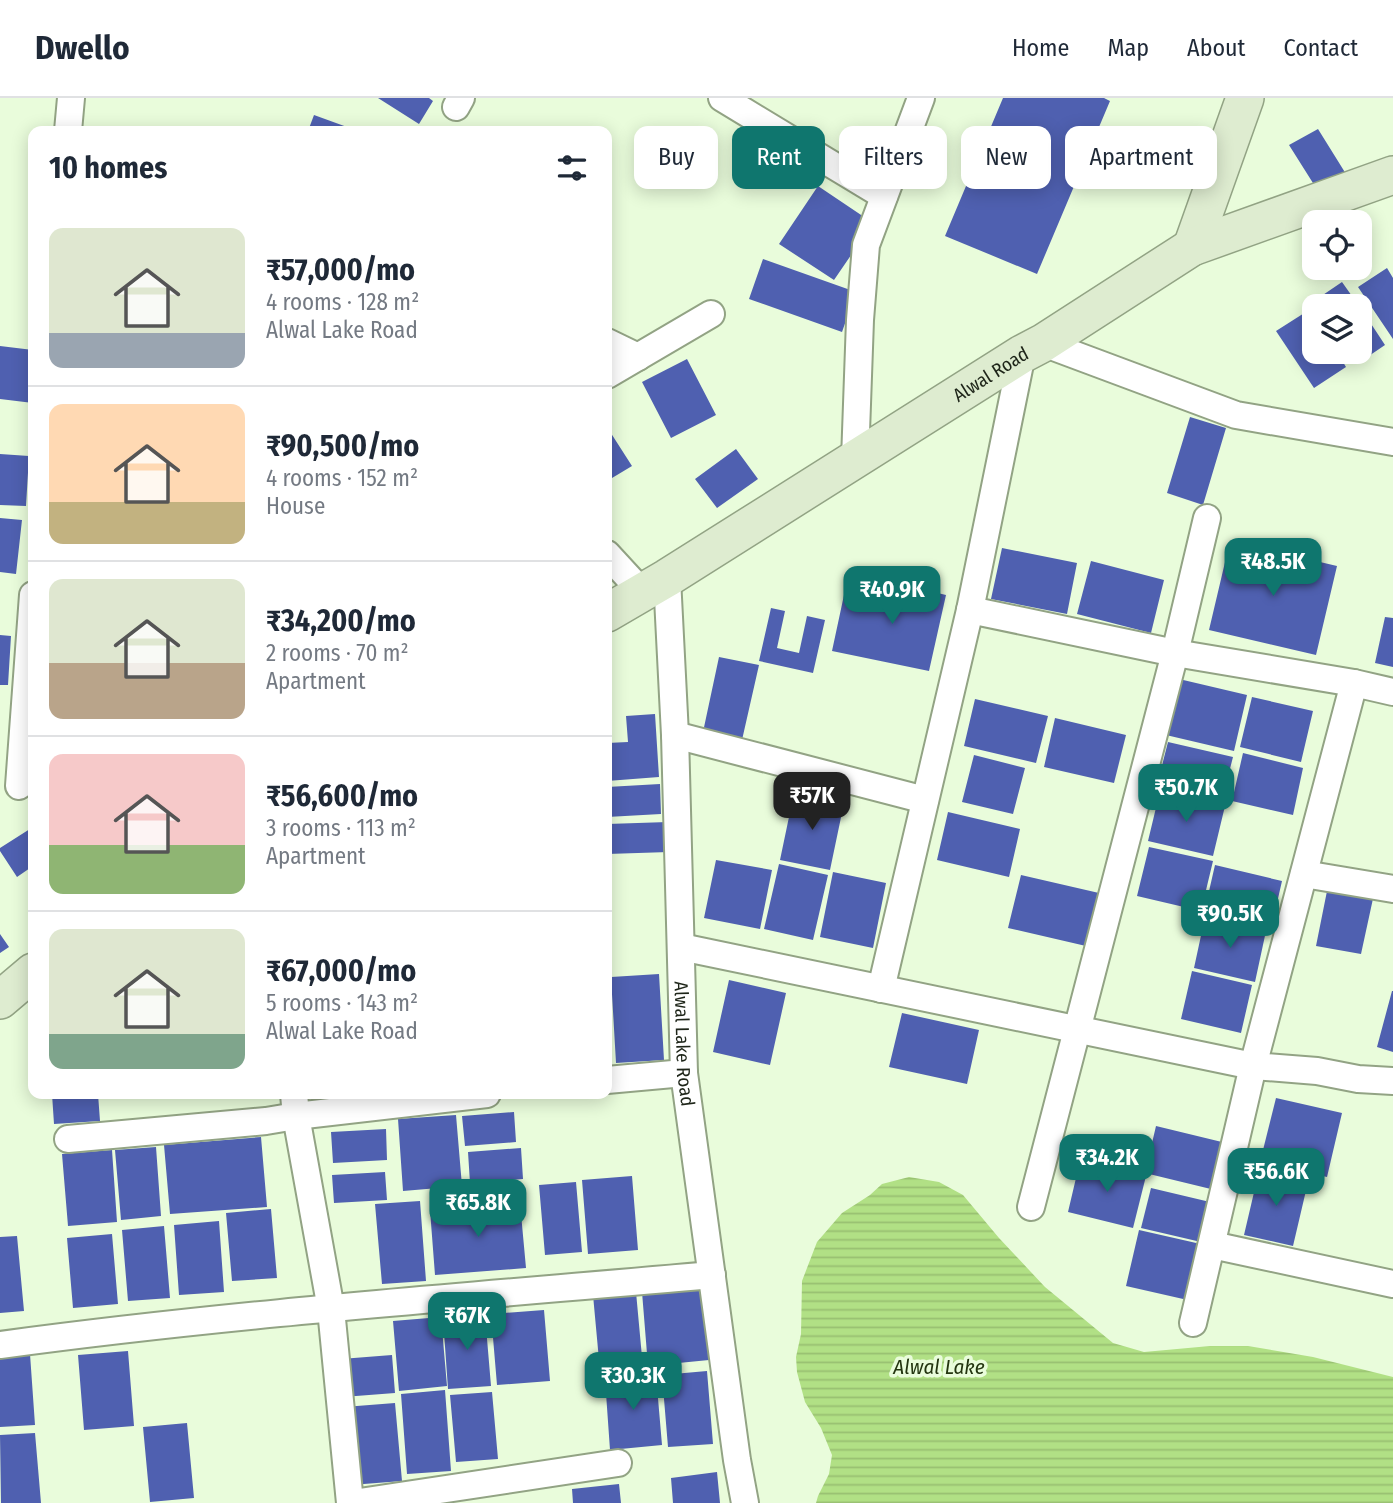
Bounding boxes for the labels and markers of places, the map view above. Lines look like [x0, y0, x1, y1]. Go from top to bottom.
pin: ₹48.5K [1216, 538, 1330, 598]
pin: ₹40.9K [835, 566, 949, 626]
pin: ₹50.7K [1129, 764, 1243, 824]
pin: ₹57K [771, 772, 853, 832]
pin: ₹90.5K [1173, 890, 1287, 950]
pin: ₹34.2K [1050, 1134, 1164, 1194]
pin: ₹56.6K [1219, 1148, 1333, 1208]
pin: ₹65.8K [421, 1180, 535, 1239]
pin: ₹67K [426, 1292, 508, 1352]
pin: ₹30.3K [576, 1352, 690, 1412]

